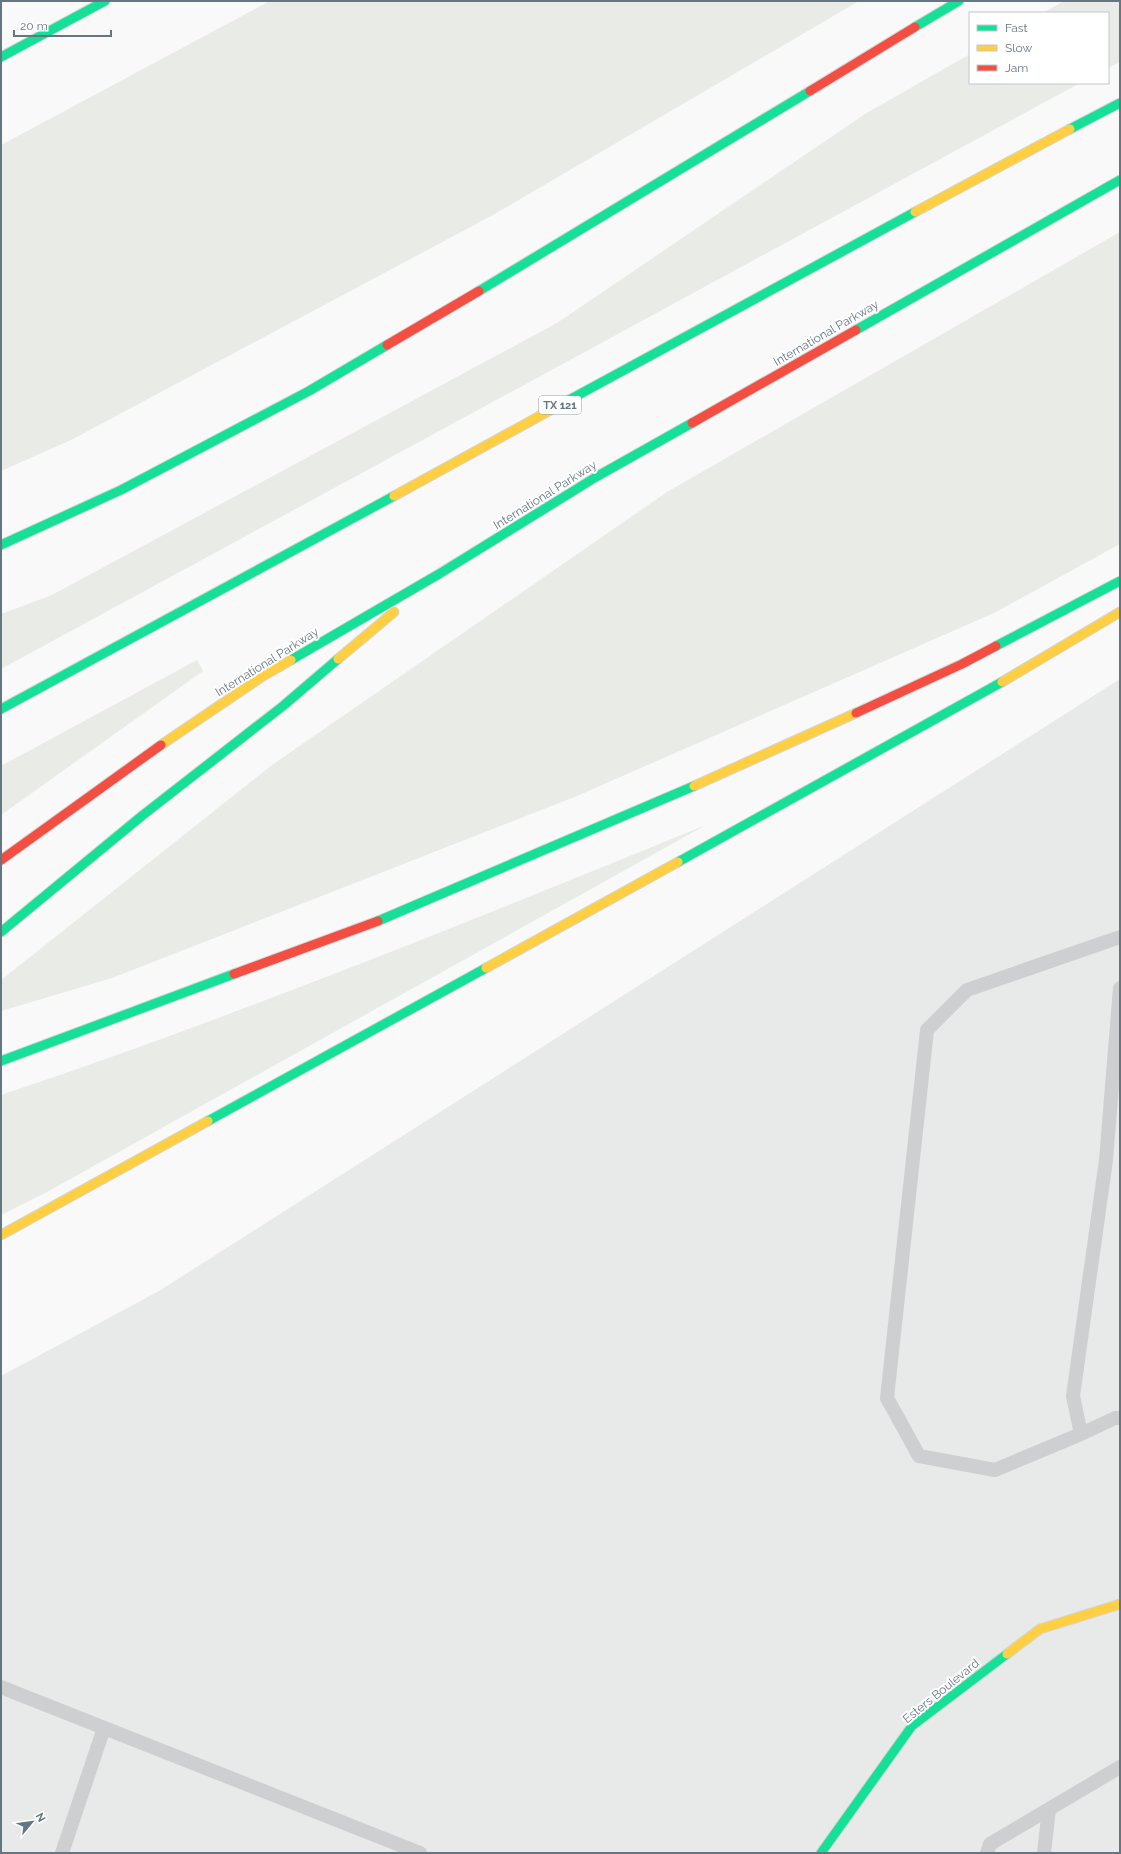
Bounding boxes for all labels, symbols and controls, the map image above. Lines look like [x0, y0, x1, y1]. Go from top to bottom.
scale bar [14, 12, 111, 38]
legend [969, 12, 1109, 84]
text: 20 m [20, 19, 48, 33]
text: Fast [1005, 21, 1028, 35]
text: Slow [1005, 41, 1032, 55]
text: Jam [1005, 61, 1028, 75]
street label: International Parkway [771, 297, 881, 369]
road number: TX 121 [539, 396, 581, 414]
street label: International Parkway [491, 457, 600, 532]
street label: International Parkway [213, 624, 322, 699]
street label: Esters Boulevard [900, 1656, 982, 1726]
north arrow [12, 1802, 52, 1842]
text: N [33, 1811, 48, 1824]

